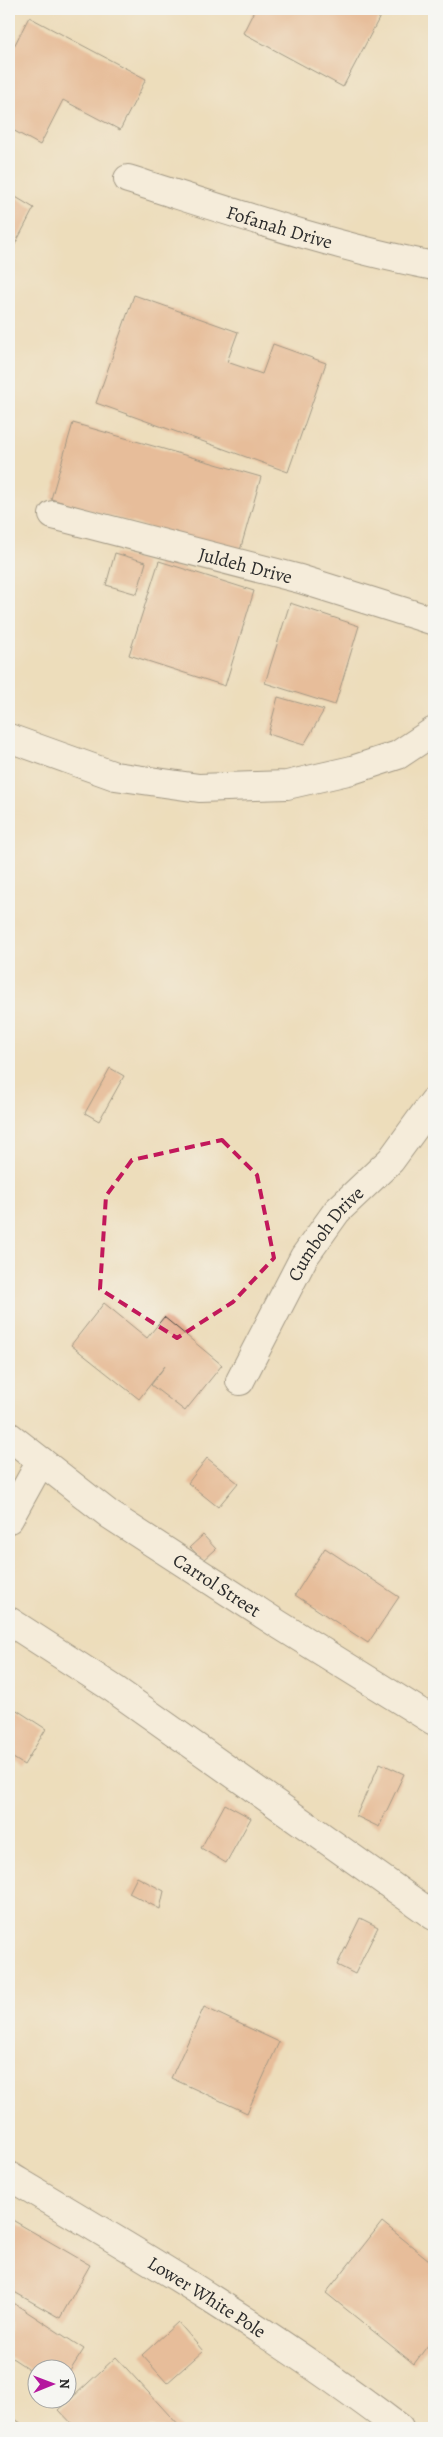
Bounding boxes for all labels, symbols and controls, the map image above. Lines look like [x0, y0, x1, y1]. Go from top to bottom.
street label: Fofanah Drive [223, 199, 335, 255]
street label: Juldeh Drive [196, 541, 295, 590]
street label: Cumboh Drive [282, 1181, 370, 1286]
street label: Carrol Street [168, 1547, 266, 1623]
street label: Lower White Pole [143, 2250, 271, 2345]
north arrow [28, 2360, 78, 2410]
text: N [55, 2379, 74, 2389]

